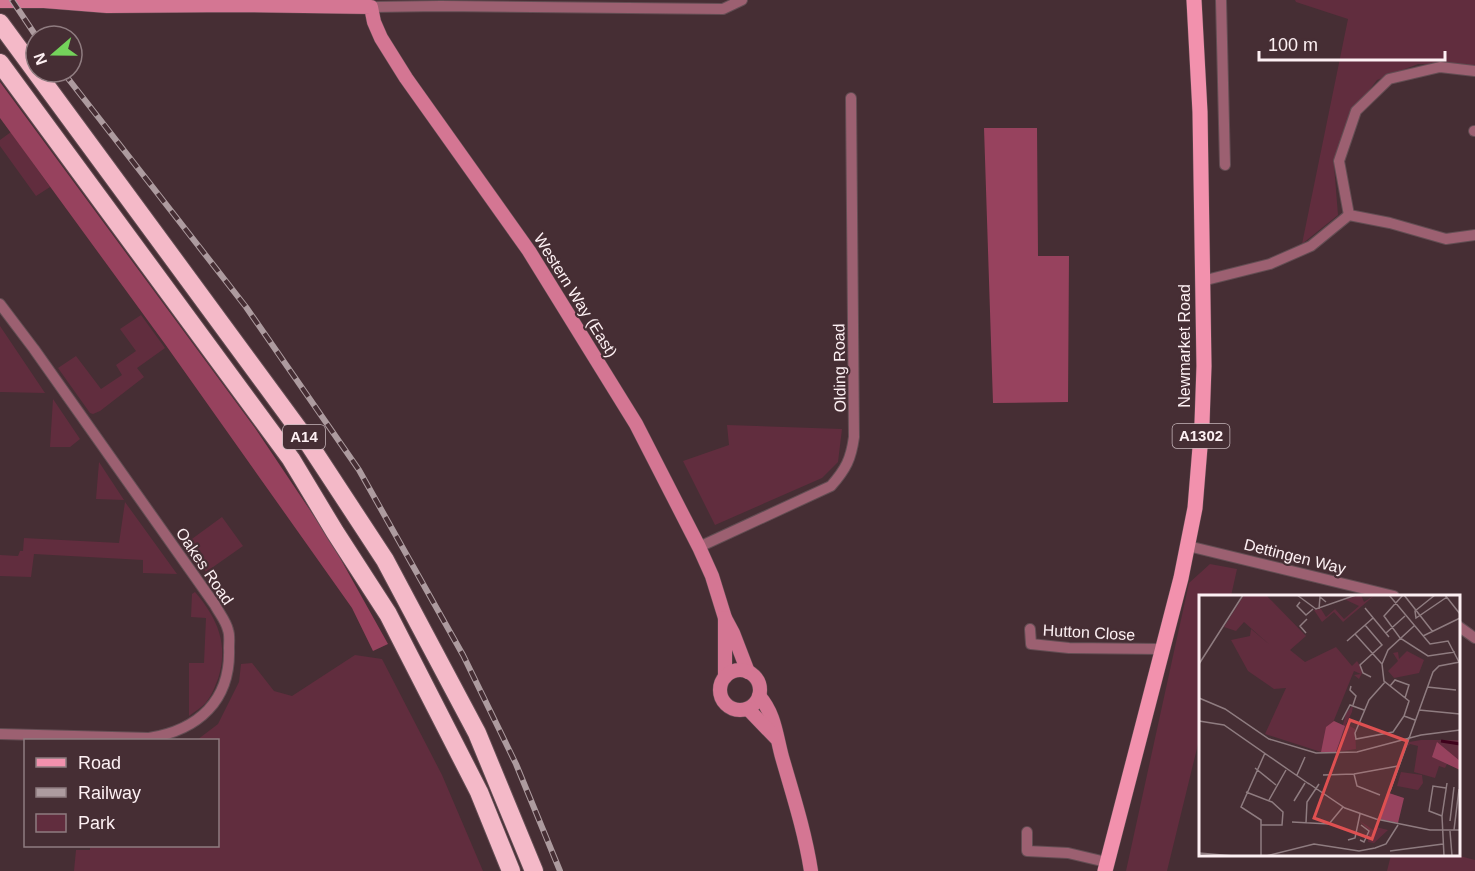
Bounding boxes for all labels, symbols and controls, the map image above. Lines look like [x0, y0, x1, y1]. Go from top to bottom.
north arrow [24, 24, 84, 84]
scale bar [1259, 24, 1445, 62]
text: 100 m [1268, 35, 1318, 55]
text: N [30, 51, 50, 67]
street label: Western Way (East) [531, 230, 620, 360]
street label: Newmarket Road [1176, 284, 1193, 408]
street label: Olding Road [830, 323, 849, 413]
road number: A1302 [1172, 424, 1230, 448]
road number: A14 [283, 425, 325, 449]
street label: Oakes Road [173, 525, 236, 608]
street label: Dettingen Way [1242, 536, 1348, 577]
inset map [1199, 595, 1460, 856]
street label: Hutton Close [1042, 622, 1136, 643]
legend [24, 739, 219, 847]
text: Road [78, 753, 121, 773]
text: Railway [78, 783, 141, 803]
text: Park [78, 813, 116, 833]

